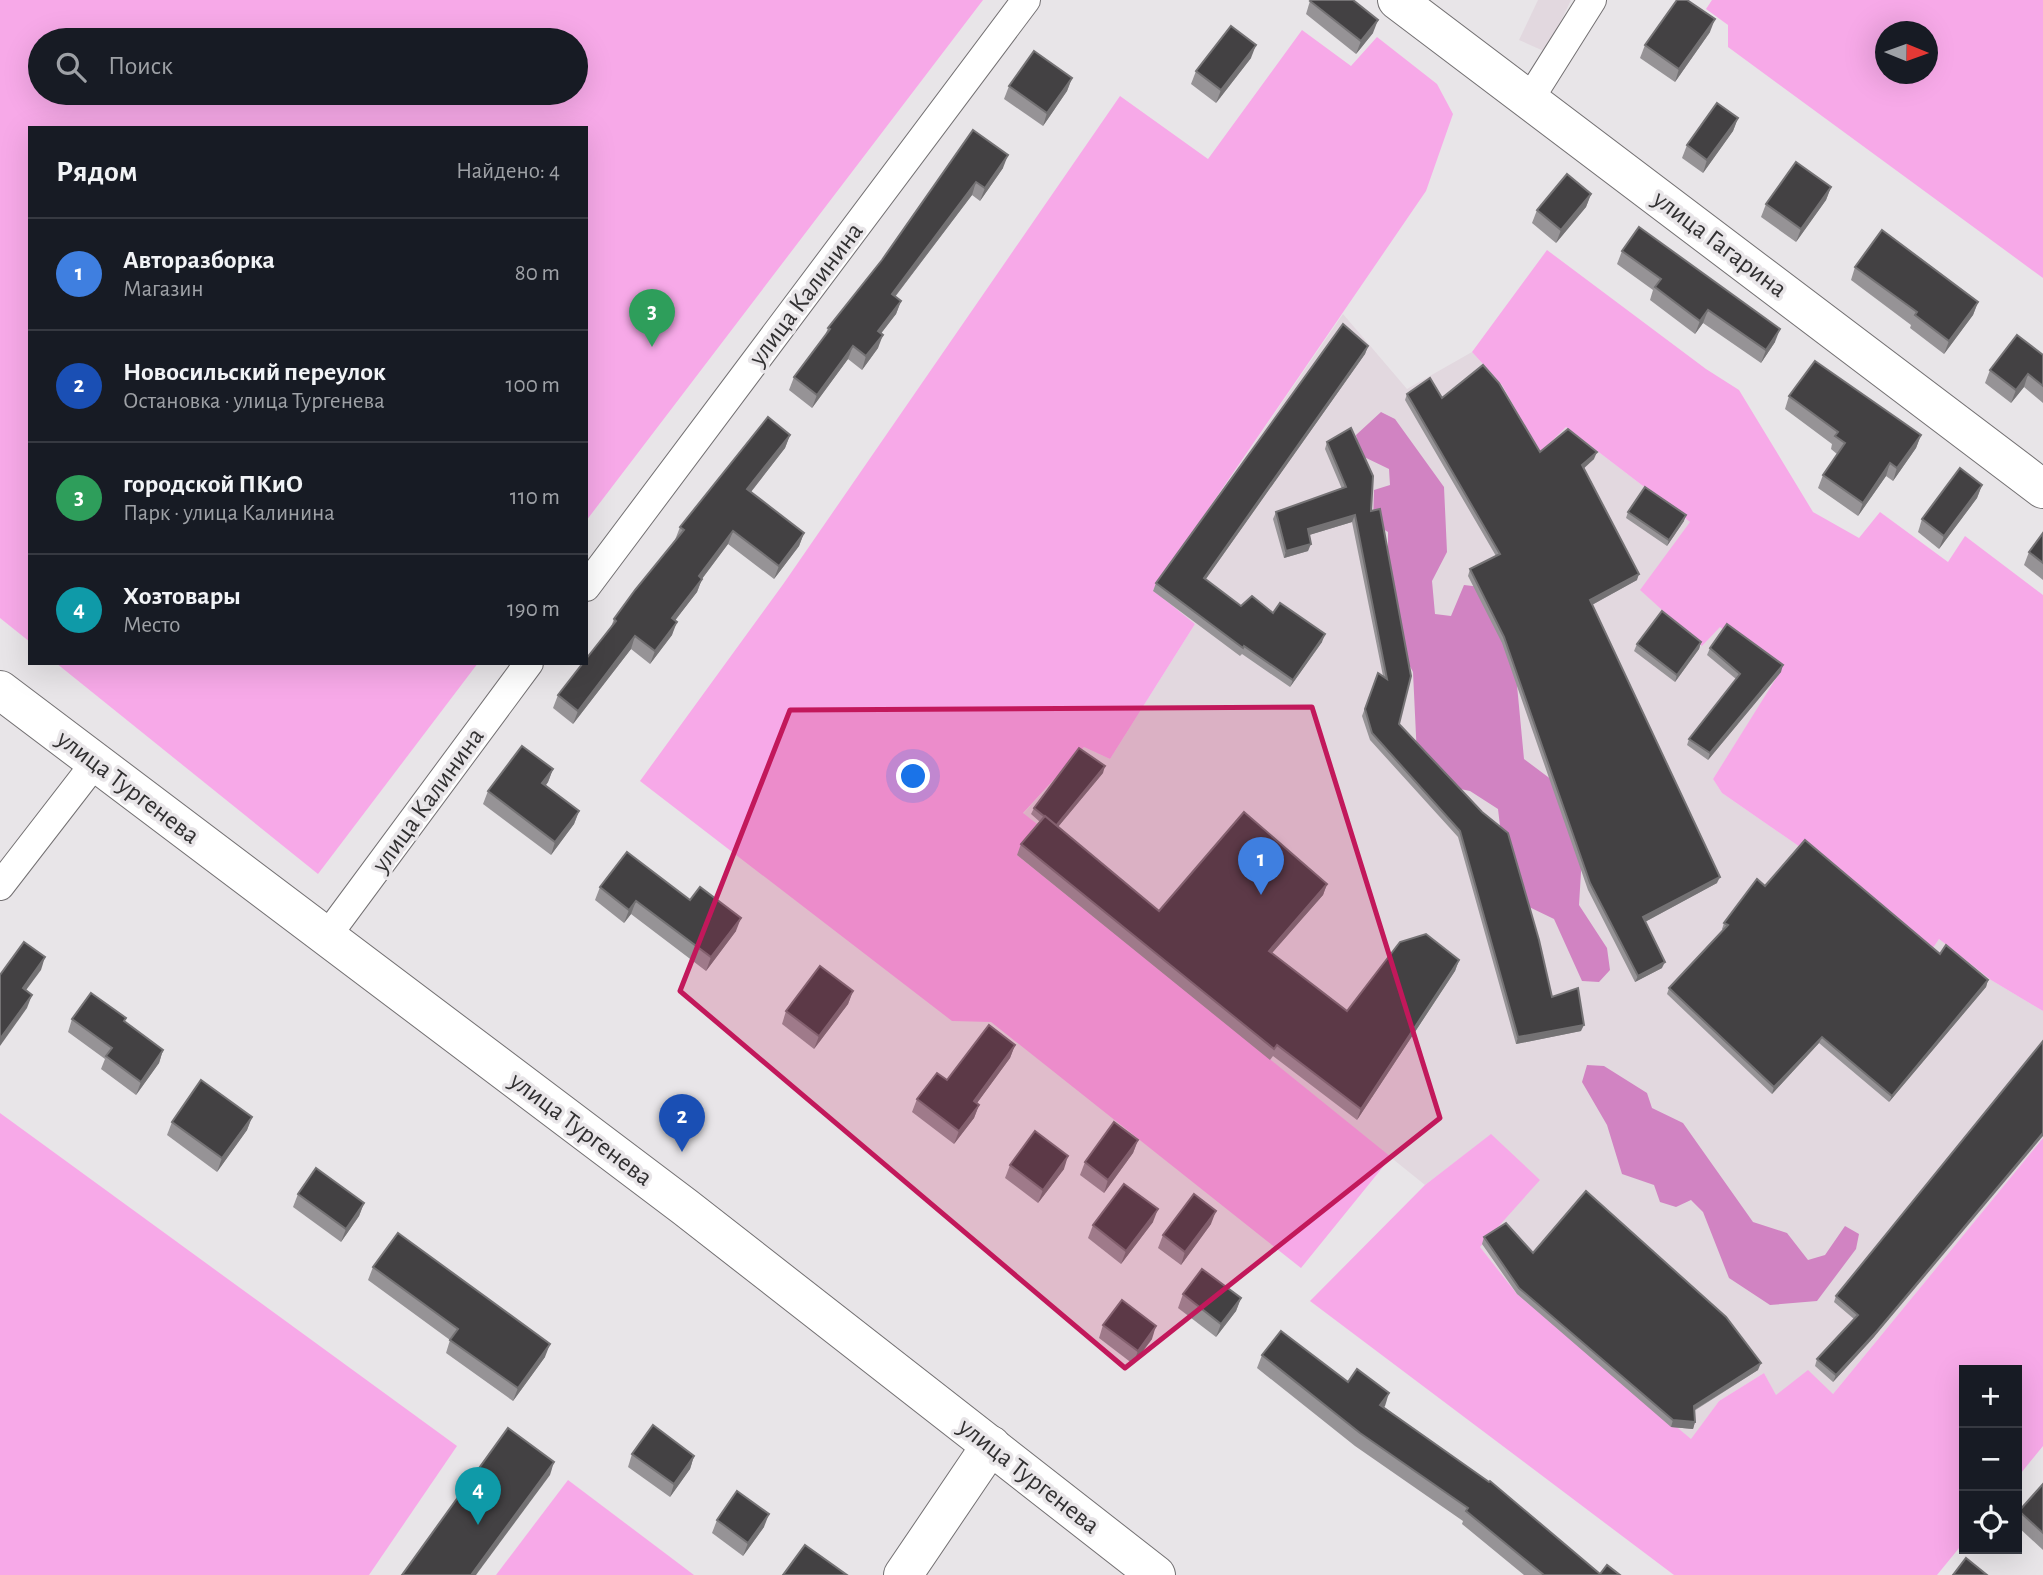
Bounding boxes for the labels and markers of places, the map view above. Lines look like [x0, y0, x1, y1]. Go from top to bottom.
pin: 3 [629, 289, 675, 347]
pin: 1 [1238, 837, 1284, 895]
pin: 2 [659, 1094, 705, 1152]
pin: 4 [455, 1467, 501, 1525]

